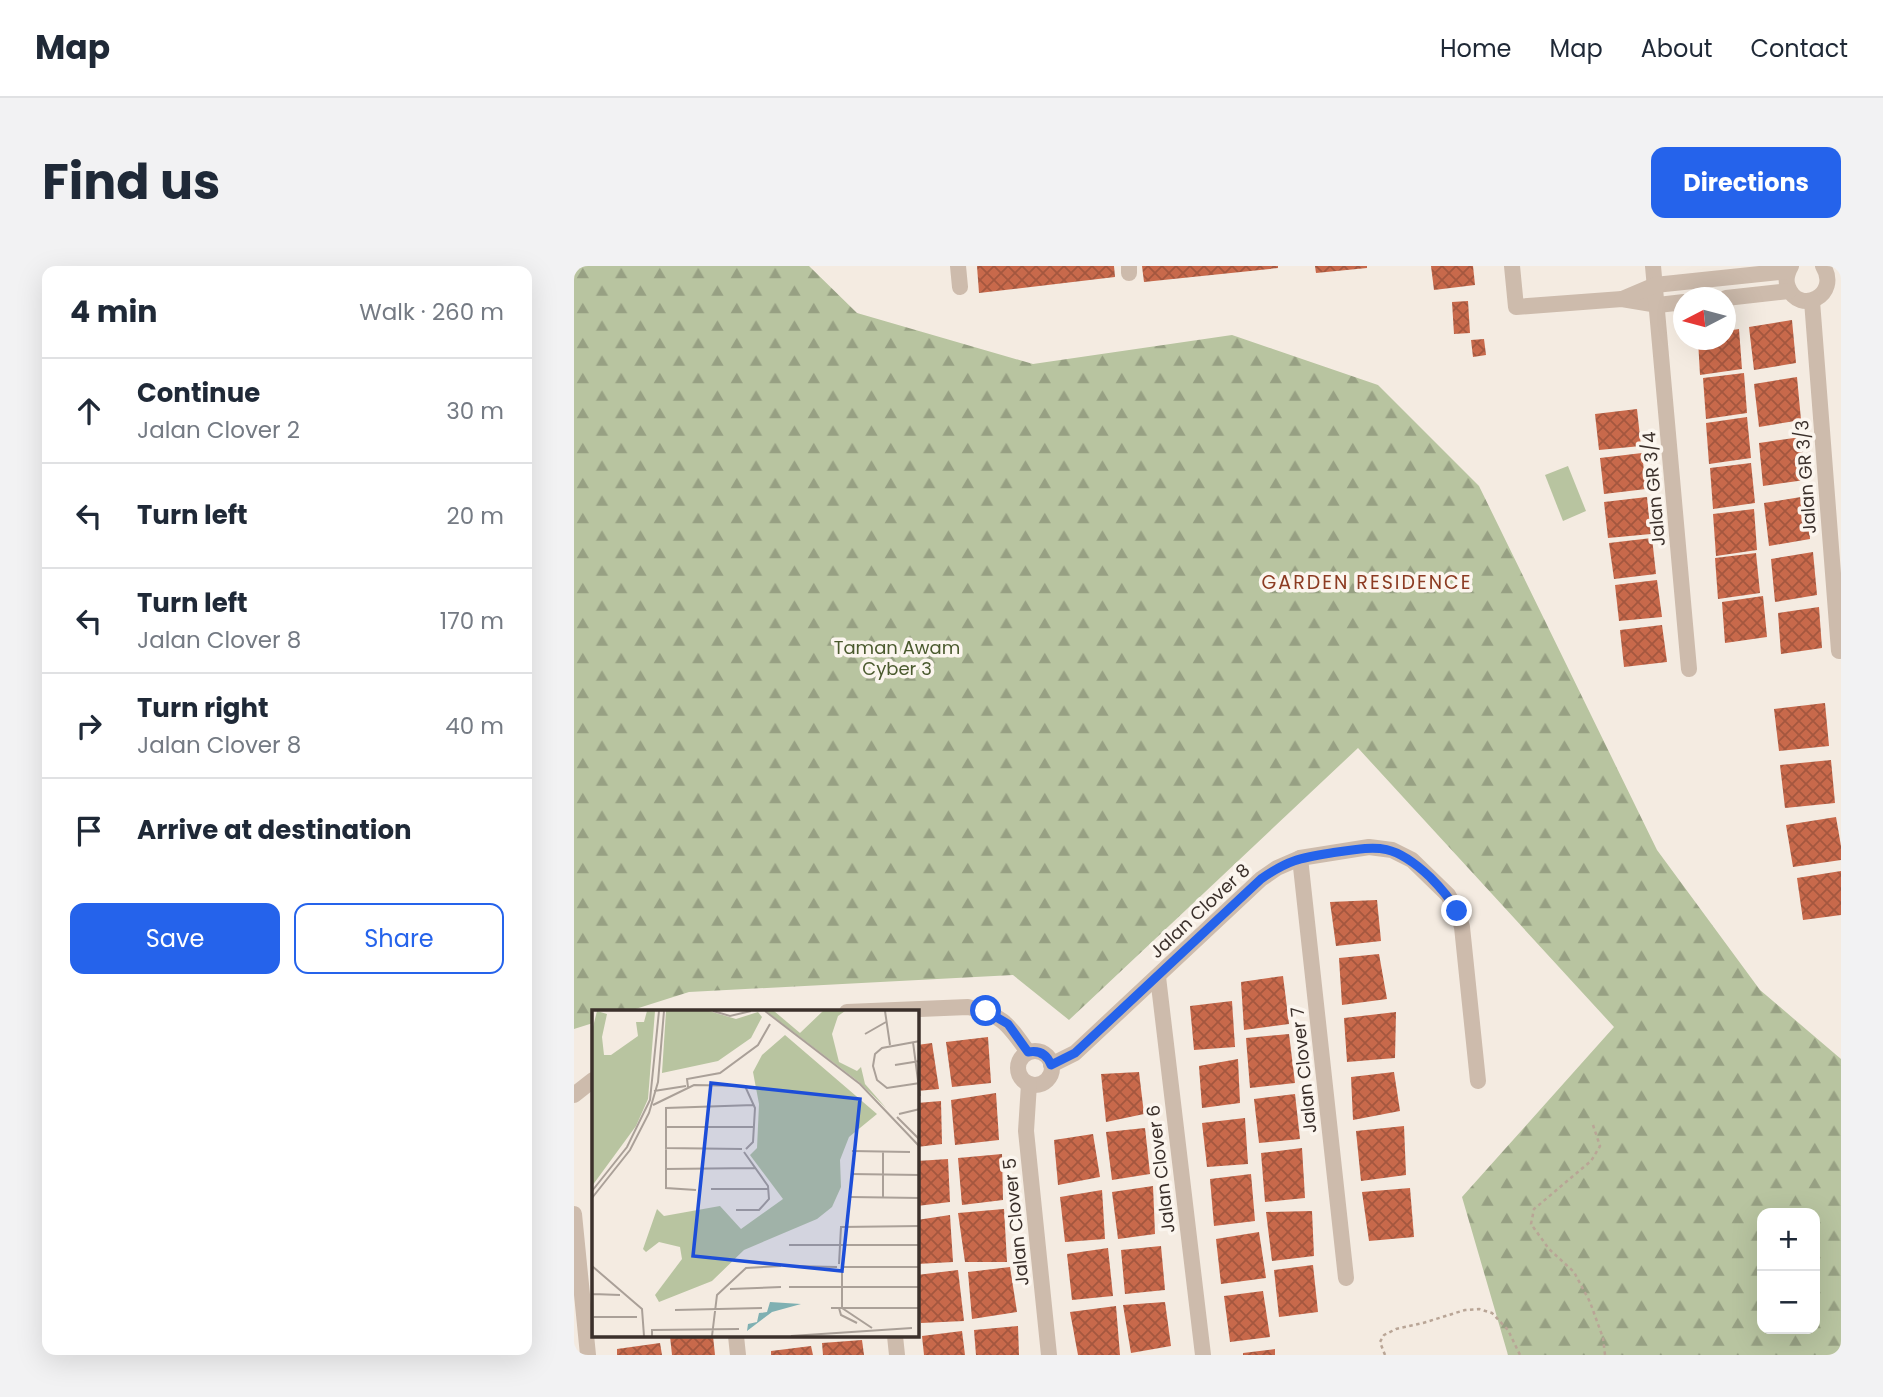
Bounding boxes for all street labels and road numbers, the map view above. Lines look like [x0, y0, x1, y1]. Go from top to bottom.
street label: Jalan GR 3/3 [1789, 419, 1822, 535]
street label: Jalan GR 3/4 [1636, 431, 1671, 547]
street label: Jalan Clover 8 [1144, 858, 1255, 964]
street label: Jalan Clover 7 [1284, 1005, 1323, 1135]
street label: Jalan Clover 6 [1140, 1104, 1181, 1234]
street label: Jalan Clover 5 [996, 1157, 1035, 1287]

